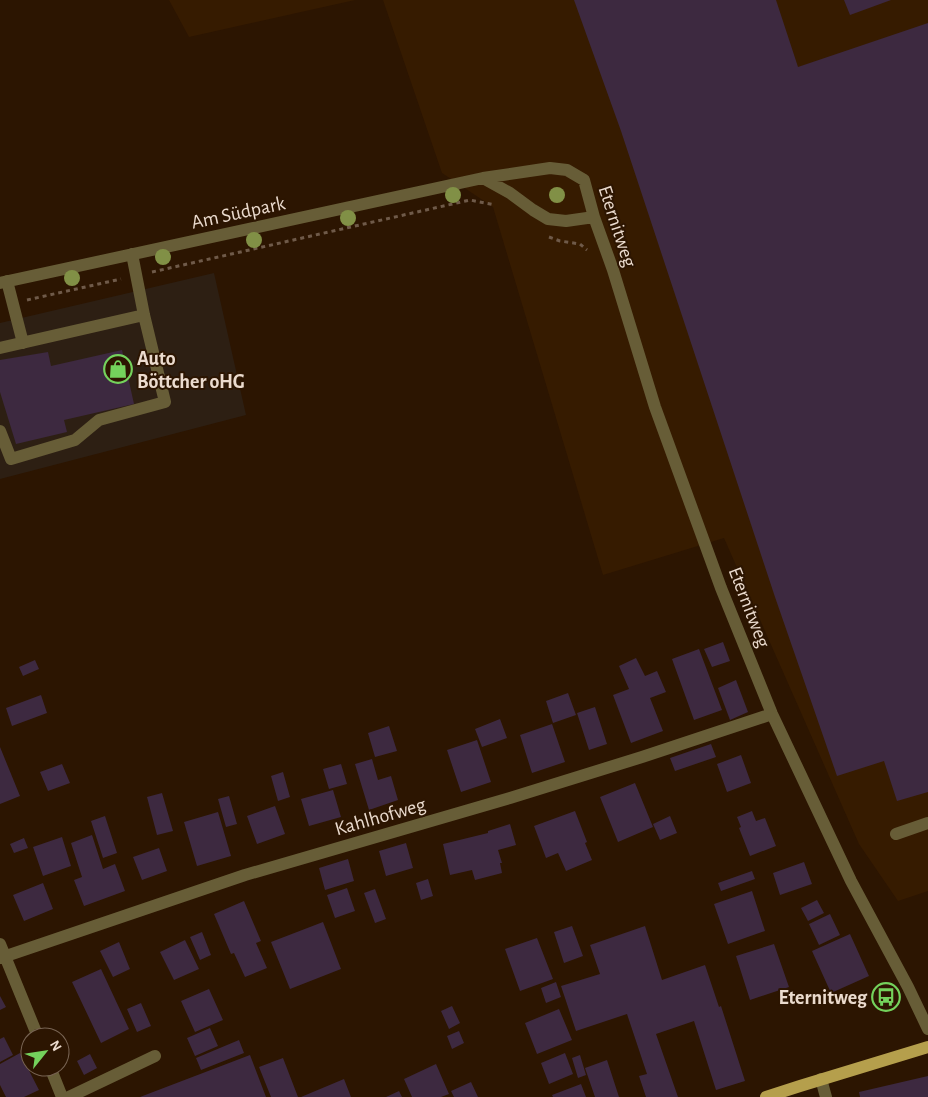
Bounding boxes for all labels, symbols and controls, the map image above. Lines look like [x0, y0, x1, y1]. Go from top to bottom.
street label: Eternitweg [594, 183, 640, 270]
street label: Am Südpark [189, 193, 287, 233]
place label: Auto Böttcher oHG [137, 349, 245, 392]
shop icon: Auto Böttcher oHG [103, 354, 133, 384]
street label: Eternitweg [725, 564, 774, 651]
street label: Kahlhofweg [333, 794, 428, 839]
bus stop icon: Eternitweg [871, 982, 901, 1012]
place label: Eternitweg [779, 988, 868, 1008]
north arrow [20, 1027, 70, 1077]
text: N [47, 1038, 64, 1054]

